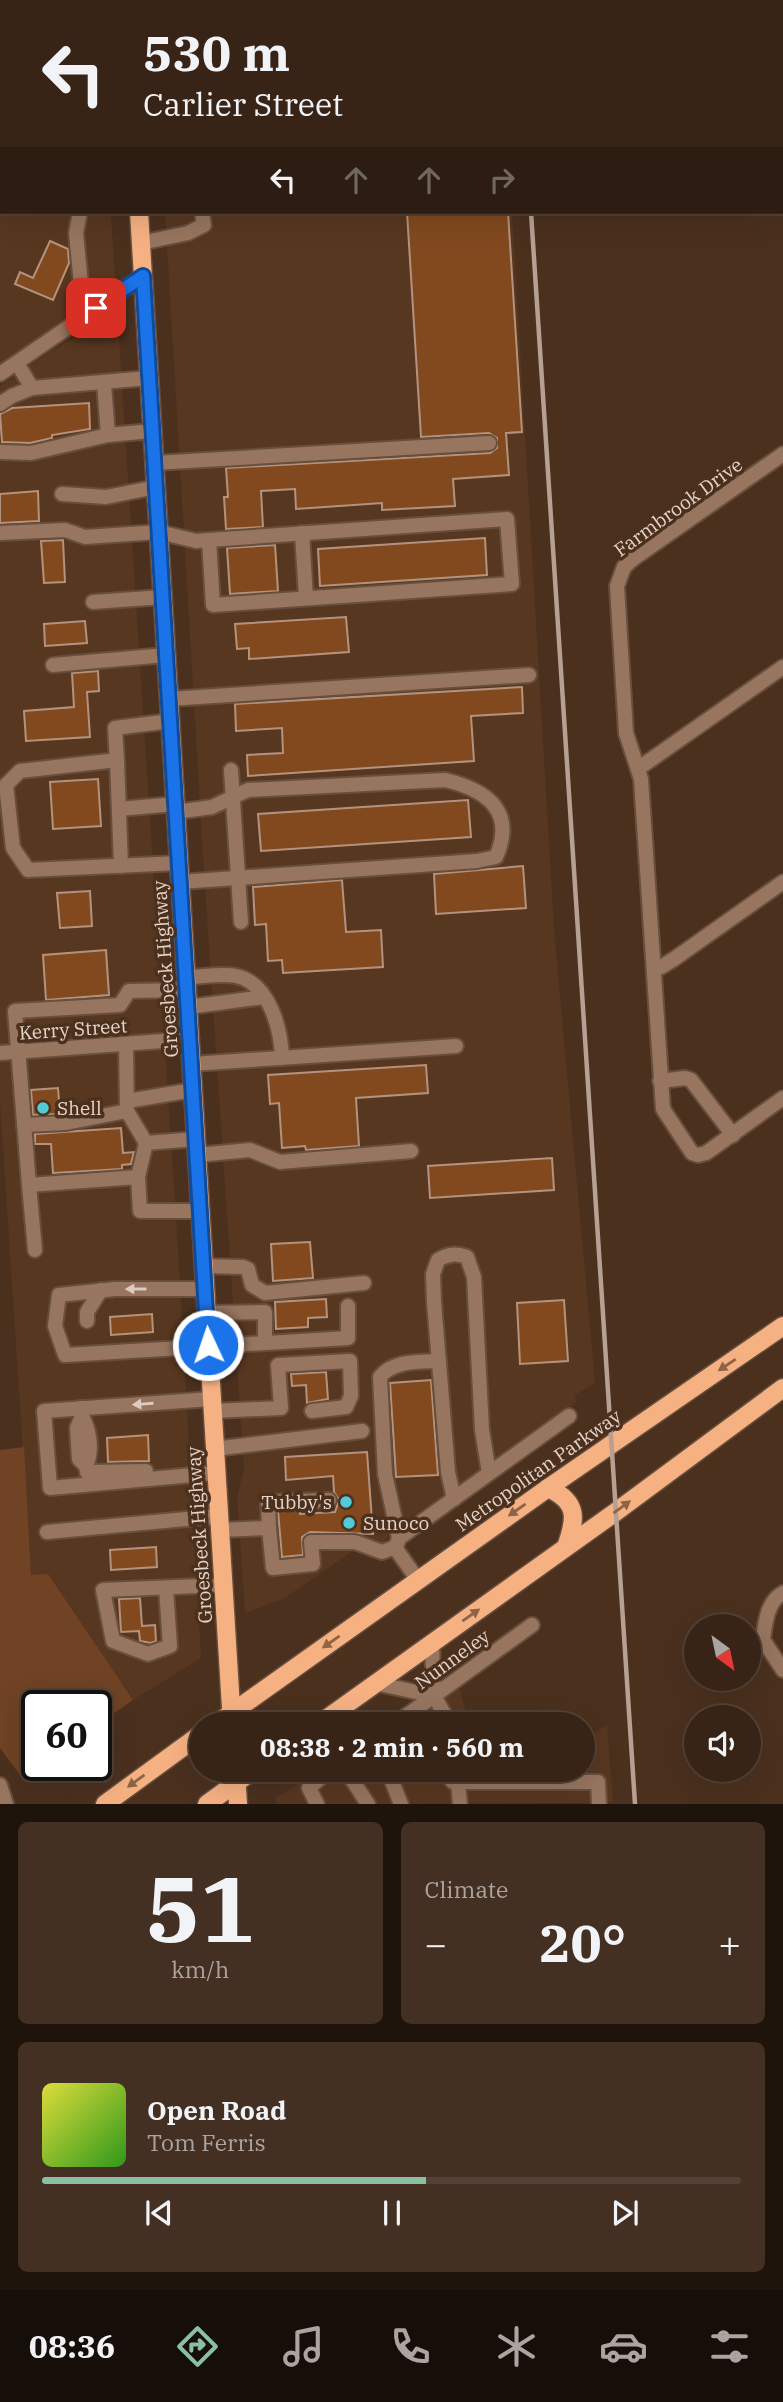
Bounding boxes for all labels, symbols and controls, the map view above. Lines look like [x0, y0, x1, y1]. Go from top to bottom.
text: 530 m [143, 21, 290, 84]
icon: left [28, 28, 119, 119]
text: Carlier Street [143, 83, 343, 125]
icon: left [264, 161, 302, 199]
icon: ahead [337, 161, 375, 199]
icon: ahead [410, 161, 448, 199]
icon: right [483, 161, 521, 199]
pin [66, 278, 126, 338]
icon: arrive [77, 289, 115, 327]
street label: Farmbrook Drive [609, 452, 747, 562]
street label: Groesbeck Highway [147, 879, 183, 1058]
street label: Kerry Street [18, 1013, 128, 1045]
place label: Shell [57, 1096, 102, 1120]
marker: Shell [35, 1100, 51, 1116]
one-way arrow [125, 1283, 147, 1295]
position arrow [171, 1308, 245, 1382]
one-way arrow [718, 1358, 736, 1372]
one-way arrow [132, 1399, 154, 1410]
street label: Metropolitan Parkway [450, 1403, 626, 1536]
street label: Groesbeck Highway [181, 1445, 217, 1624]
place label: Tubby's [261, 1490, 332, 1514]
marker: Tubby's [338, 1494, 354, 1510]
one-way arrow [613, 1501, 631, 1515]
one-way arrow [508, 1503, 526, 1517]
place label: Sunoco [363, 1511, 429, 1535]
marker: Sunoco [341, 1515, 357, 1531]
one-way arrow [462, 1608, 480, 1622]
north arrow [684, 1614, 761, 1690]
map controls [684, 1614, 761, 1782]
street label: Nunneley [410, 1623, 495, 1694]
one-way arrow [322, 1635, 340, 1649]
speed limit sign: 60 [21, 1690, 112, 1781]
button: sound [684, 1705, 761, 1782]
text: 08:38 · 2 min · 560 m [260, 1730, 524, 1764]
one-way arrow [127, 1774, 145, 1788]
text: 51 [146, 1849, 255, 1967]
text: Climate [425, 1874, 508, 1904]
text: 20° [539, 1909, 626, 1976]
text: − [425, 1919, 447, 1968]
text: + [718, 1919, 741, 1968]
text: km/h [171, 1954, 229, 1984]
text: Open Road [147, 2093, 286, 2127]
text: Tom Ferris [147, 2127, 266, 2157]
icon: previous [140, 2194, 178, 2232]
icon: pause [373, 2194, 411, 2232]
icon: next [606, 2194, 644, 2232]
icon: directions [173, 2322, 222, 2371]
icon: music [279, 2322, 328, 2371]
icon: phone [386, 2322, 435, 2371]
icon: climate [492, 2322, 541, 2371]
icon: car [599, 2322, 648, 2371]
icon: filters [705, 2322, 754, 2371]
text: 08:36 [29, 2325, 115, 2367]

